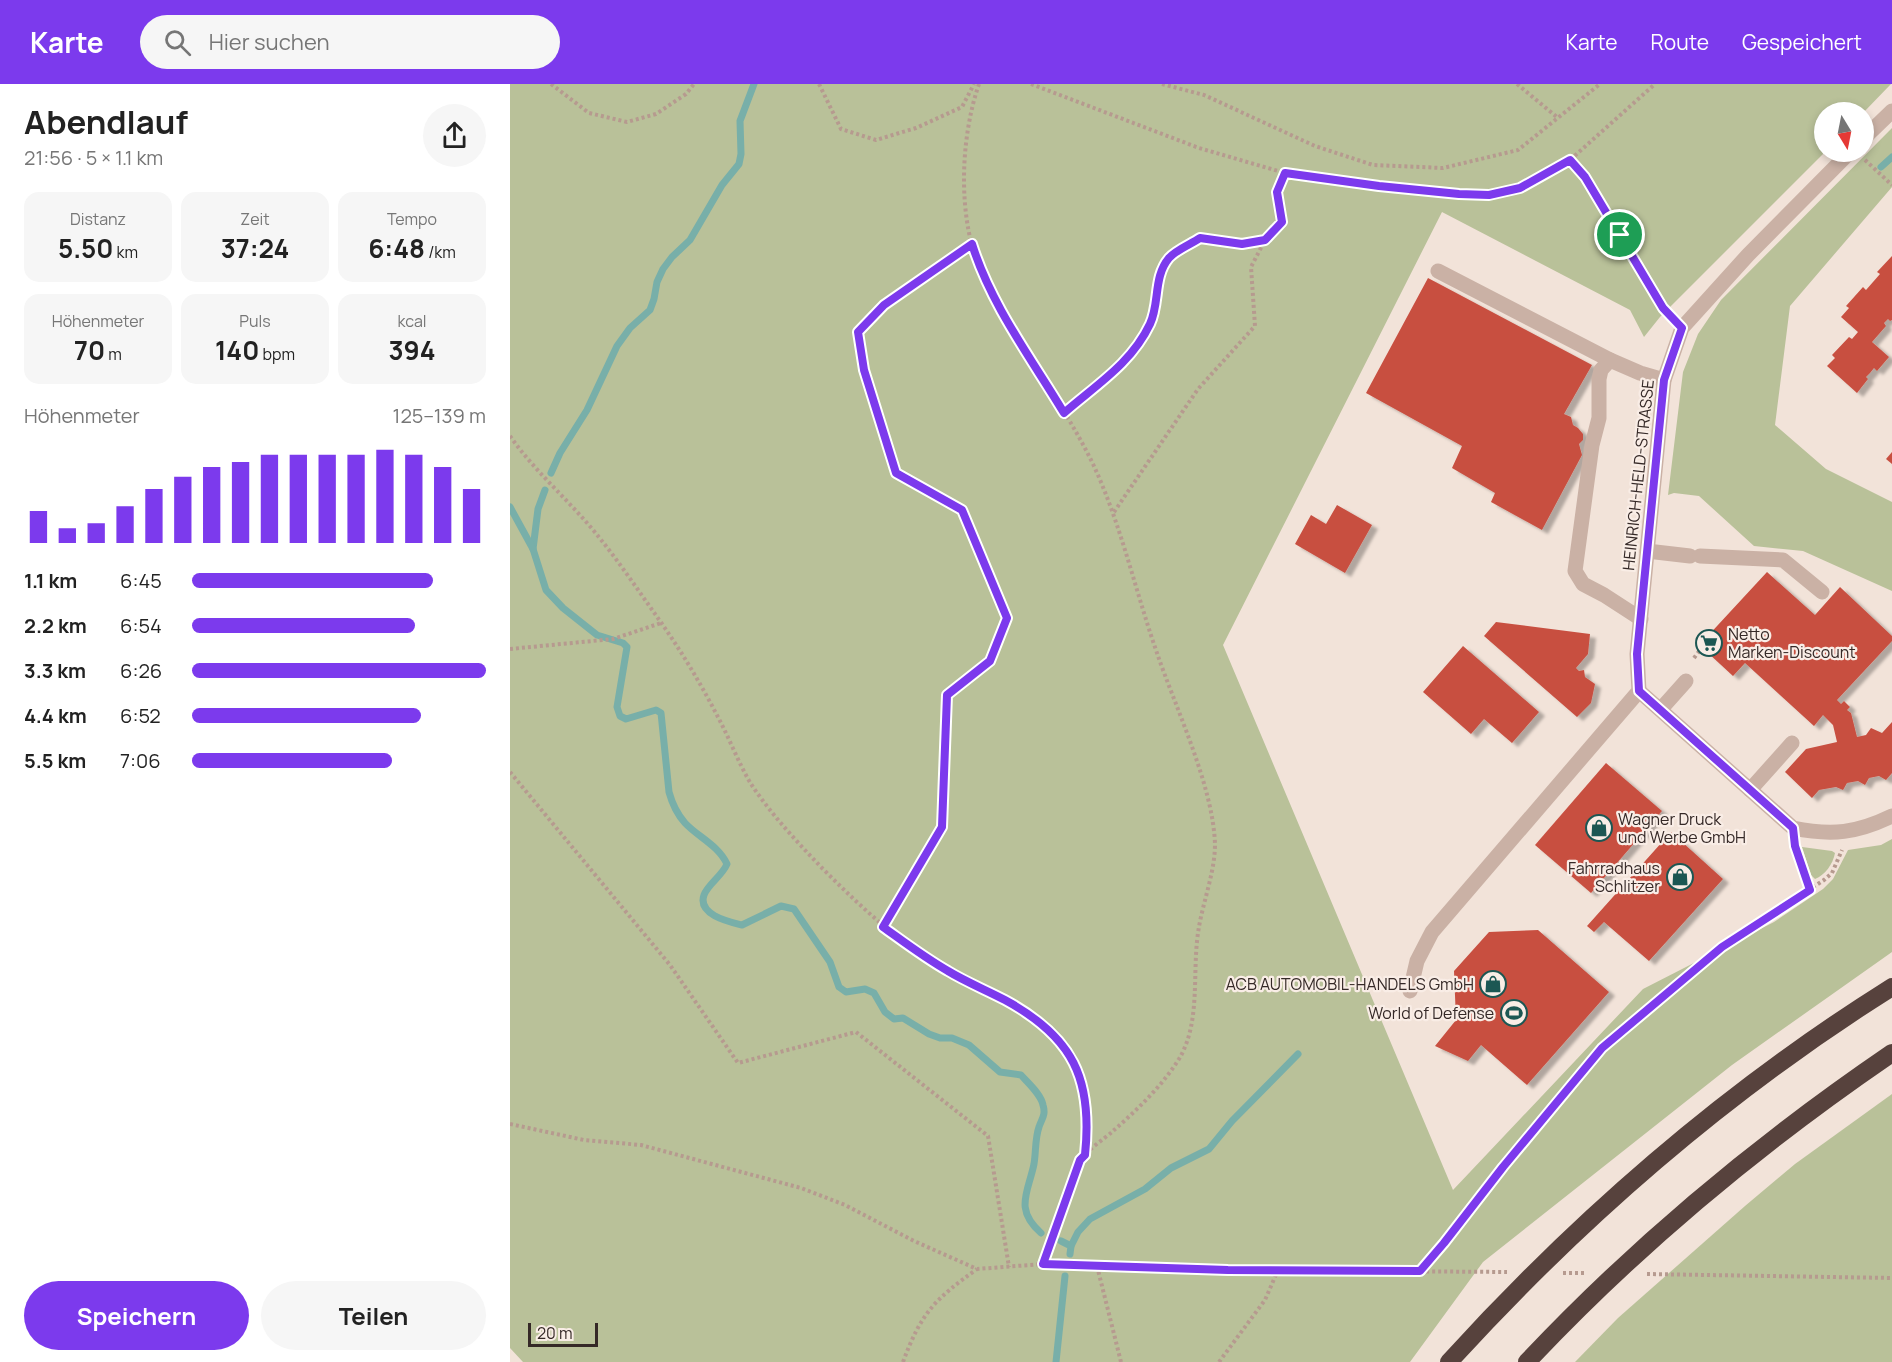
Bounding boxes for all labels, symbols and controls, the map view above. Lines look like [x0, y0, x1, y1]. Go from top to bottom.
search box [140, 15, 560, 69]
text: Karte [30, 23, 104, 61]
icon: search [161, 26, 194, 59]
text: Hier suchen [209, 27, 330, 57]
text: Karte [1566, 28, 1618, 56]
text: Route [1651, 28, 1709, 56]
text: Gespeichert [1742, 28, 1862, 56]
text: Abendlauf [24, 99, 188, 144]
north arrow [1814, 102, 1874, 162]
map controls [1814, 102, 1874, 162]
button: share [423, 104, 486, 167]
text: 21:56 · 5 × 1.1 km [24, 144, 163, 171]
text: Distanz [70, 208, 126, 230]
text: Zeit [240, 208, 270, 230]
text: Tempo [387, 208, 437, 230]
pin [1594, 209, 1645, 260]
icon: arrive [1603, 218, 1636, 251]
text: 5.50 [58, 230, 113, 266]
text: 37:24 [221, 230, 289, 266]
text: 6:48 [368, 230, 425, 266]
text: km [113, 241, 138, 263]
text: /km [425, 241, 456, 263]
text: Höhenmeter [52, 310, 144, 332]
text: Puls [239, 310, 271, 332]
text: kcal [397, 310, 427, 332]
text: 70 [74, 332, 105, 368]
text: 140 [215, 332, 259, 368]
text: 394 [388, 332, 436, 368]
text: m [105, 343, 122, 365]
text: bpm [259, 343, 295, 365]
street label: HEINRICH-HELD-STRASSE [1617, 378, 1659, 572]
text: Höhenmeter [24, 402, 140, 429]
text: 125–139 m [393, 402, 486, 429]
text: 1.1 km [24, 567, 77, 594]
text: 6:45 [120, 567, 162, 594]
text: 2.2 km [24, 612, 87, 639]
text: 6:54 [120, 612, 162, 639]
place label: Netto Marken-Discount [1728, 623, 1856, 663]
supermarket icon: Netto Marken-Discount [1694, 628, 1724, 658]
text: 3.3 km [24, 657, 86, 684]
text: 6:26 [120, 657, 162, 684]
text: 4.4 km [24, 702, 87, 729]
text: 6:52 [120, 702, 161, 729]
text: 5.5 km [24, 747, 86, 774]
text: 7:06 [120, 747, 161, 774]
place label: Wagner Druck und Werbe GmbH [1618, 808, 1746, 848]
shop icon: Wagner Druck und Werbe GmbH [1584, 813, 1614, 843]
place label: Fahrradhaus Schlitzer [1568, 857, 1660, 897]
shop icon: Fahrradhaus Schlitzer [1665, 862, 1695, 892]
shop icon: ACB AUTOMOBIL-HANDELS GmbH [1478, 969, 1508, 999]
place label: ACB AUTOMOBIL-HANDELS GmbH [1226, 973, 1474, 995]
sports icon: World of Defense [1499, 998, 1529, 1028]
place label: World of Defense [1368, 1002, 1494, 1024]
button: Speichern [24, 1281, 249, 1350]
button: Teilen [261, 1281, 486, 1350]
scale bar [528, 1320, 598, 1348]
text: 20 m [537, 1322, 573, 1344]

